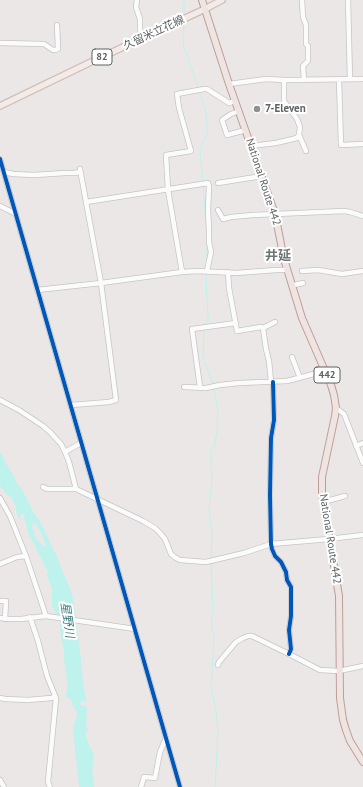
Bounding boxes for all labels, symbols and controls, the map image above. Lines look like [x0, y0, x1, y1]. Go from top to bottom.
street label: 久留米立花線 [121, 13, 187, 53]
road number: 82 [92, 49, 112, 65]
place label: 7-Eleven [265, 102, 306, 116]
marker: 7-Eleven [252, 104, 262, 114]
street label: National Route 442 [243, 137, 283, 227]
district label: 井延 [265, 248, 291, 264]
road number: 442 [314, 367, 340, 383]
street label: National Route 442 [316, 493, 344, 585]
water label: 星野川 [57, 601, 77, 639]

